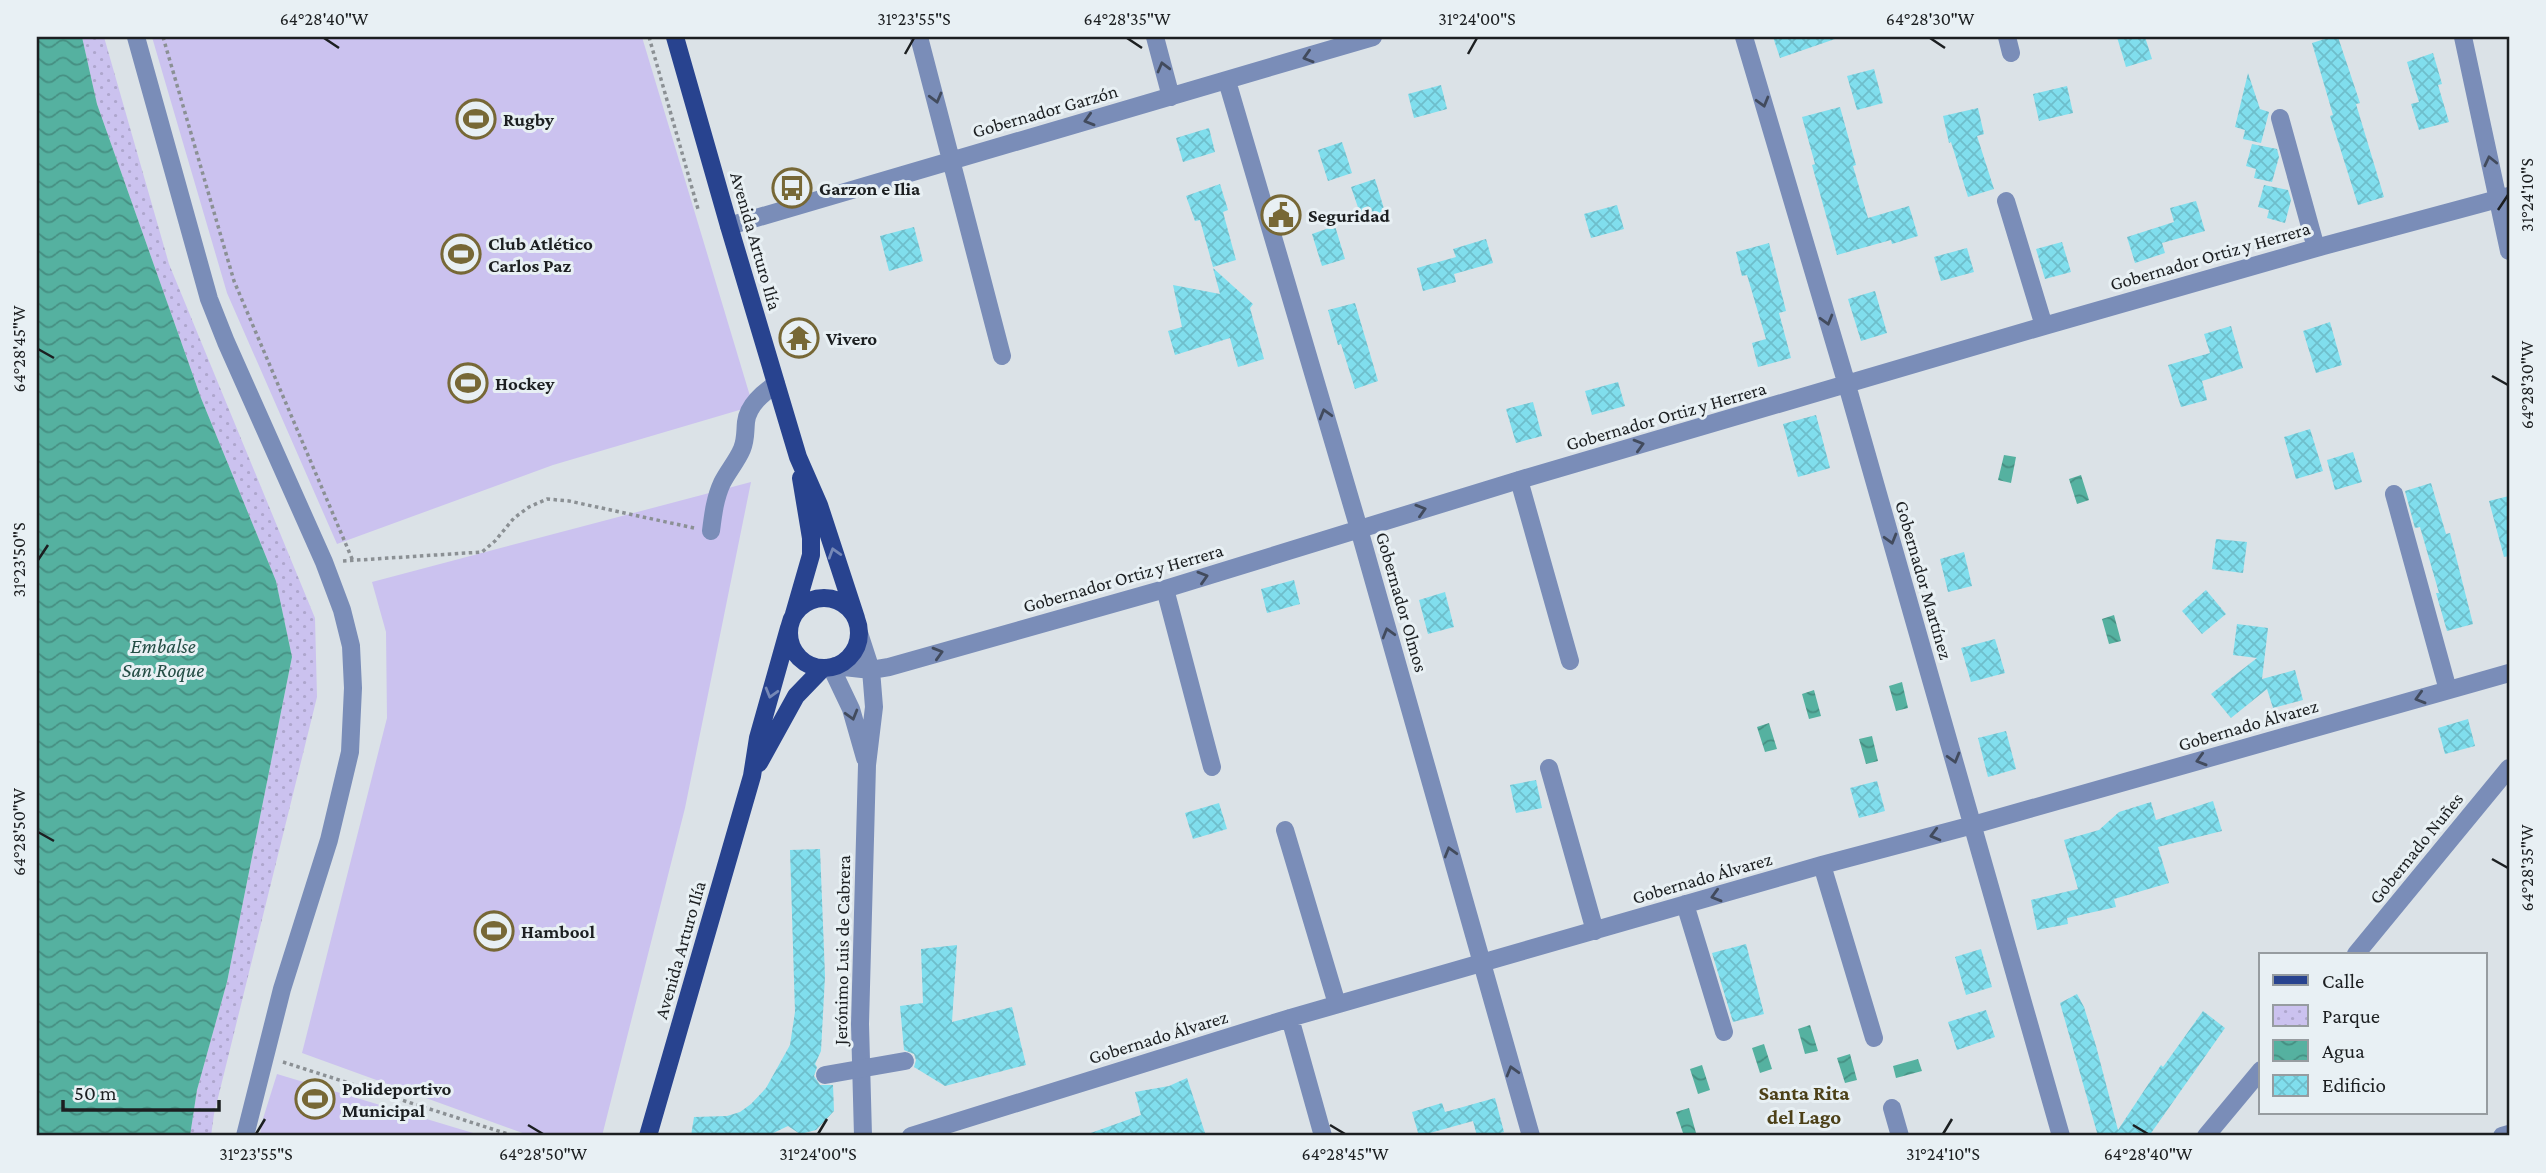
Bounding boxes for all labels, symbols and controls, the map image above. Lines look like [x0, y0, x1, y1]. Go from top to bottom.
text: 64°28'40"W [280, 9, 369, 29]
text: 31°23'55"S [877, 9, 951, 29]
text: 64°28'35"W [1084, 9, 1171, 29]
text: 31°24'00"S [1438, 9, 1516, 29]
text: 64°28'30"W [1886, 9, 1975, 29]
one-way arrow [1302, 48, 1314, 63]
one-way arrow [1157, 61, 1171, 73]
street label: Gobernador Garzón [970, 80, 1120, 142]
one-way arrow [928, 92, 942, 104]
one-way arrow [1755, 96, 1770, 108]
sports icon: Rugby [455, 98, 497, 140]
place label: Rugby [503, 109, 555, 130]
one-way arrow [1084, 112, 1096, 127]
one-way arrow [2484, 155, 2499, 167]
text: 31°24'10"S [2517, 158, 2537, 232]
bus stop icon: Garzon e Ilia [771, 167, 813, 209]
street label: Avenida Arturo Ilía [726, 170, 786, 313]
place label: Garzon e Ilia [819, 178, 921, 199]
public building icon: Seguridad [1260, 194, 1302, 236]
place label: Seguridad [1308, 205, 1390, 226]
street label: Gobernador Ortiz y Herrera [2108, 217, 2313, 295]
sports icon: Club Atlético Carlos Paz [440, 233, 482, 275]
place label: Club Atlético Carlos Paz [488, 233, 593, 276]
text: 64°28'45"W [9, 305, 29, 392]
one-way arrow [1819, 314, 1834, 326]
temple icon: Vivero [778, 317, 820, 359]
place label: Vivero [825, 328, 877, 349]
text: 64°28'30"W [2517, 340, 2537, 429]
sports icon: Hockey [447, 362, 489, 404]
place label: Hockey [495, 373, 555, 394]
street label: Gobernador Ortiz y Herrera [1564, 377, 1769, 455]
one-way arrow [1319, 409, 1334, 421]
one-way arrow [1633, 439, 1645, 454]
street label: Gobernador Martínez [1891, 498, 1957, 662]
one-way arrow [1415, 503, 1427, 518]
text: 31°23'50"S [9, 522, 29, 598]
street label: Gobernador Olmos [1372, 529, 1432, 675]
one-way arrow [1882, 533, 1897, 545]
street label: Gobernador Ortiz y Herrera [1021, 539, 1226, 617]
one-way arrow [827, 548, 842, 560]
one-way arrow [1197, 571, 1209, 585]
one-way arrow [1382, 627, 1397, 639]
water label: Embalse San Roque [122, 634, 204, 682]
one-way arrow [931, 647, 943, 661]
one-way arrow [765, 687, 779, 699]
one-way arrow [2414, 690, 2426, 705]
street label: Gobernado Álvarez [2176, 695, 2320, 755]
one-way arrow [843, 709, 858, 721]
one-way arrow [1945, 751, 1960, 763]
one-way arrow [2195, 752, 2207, 767]
text: 64°28'50"W [9, 787, 29, 876]
street label: Gobernado Nuñes [2365, 788, 2467, 908]
text: 64°28'35"W [2517, 824, 2537, 912]
one-way arrow [1929, 827, 1941, 841]
one-way arrow [1443, 846, 1458, 858]
street label: Gobernado Álvarez [1630, 848, 1774, 908]
street label: Jerónimo Luis de Cabrera [830, 855, 854, 1047]
street label: Avenida Arturo Ilía [650, 878, 710, 1021]
one-way arrow [1710, 887, 1722, 902]
sports icon: Hambool [473, 910, 515, 952]
place label: Hambool [521, 921, 595, 942]
legend [2259, 953, 2486, 1114]
text: Calle [2322, 969, 2364, 993]
text: Parque [2322, 1004, 2380, 1028]
street label: Gobernado Álvarez [1086, 1006, 1230, 1068]
text: Agua [2322, 1039, 2365, 1063]
one-way arrow [1506, 1065, 1521, 1077]
scale bar [63, 1068, 219, 1112]
text: Edificio [2322, 1073, 2386, 1097]
sports icon: Polideportivo Municipal [294, 1078, 336, 1120]
place label: Polideportivo Municipal [342, 1078, 452, 1121]
text: 50 m [74, 1081, 117, 1105]
district label: Santa Rita del Lago [1758, 1081, 1850, 1129]
text: 31°23'55"S [219, 1144, 293, 1164]
text: 64°28'50"W [499, 1144, 588, 1164]
text: 31°24'00"S [779, 1144, 857, 1164]
text: 64°28'45"W [1302, 1144, 1389, 1164]
text: 31°24'10"S [1906, 1144, 1980, 1164]
text: 64°28'40"W [2104, 1144, 2193, 1164]

